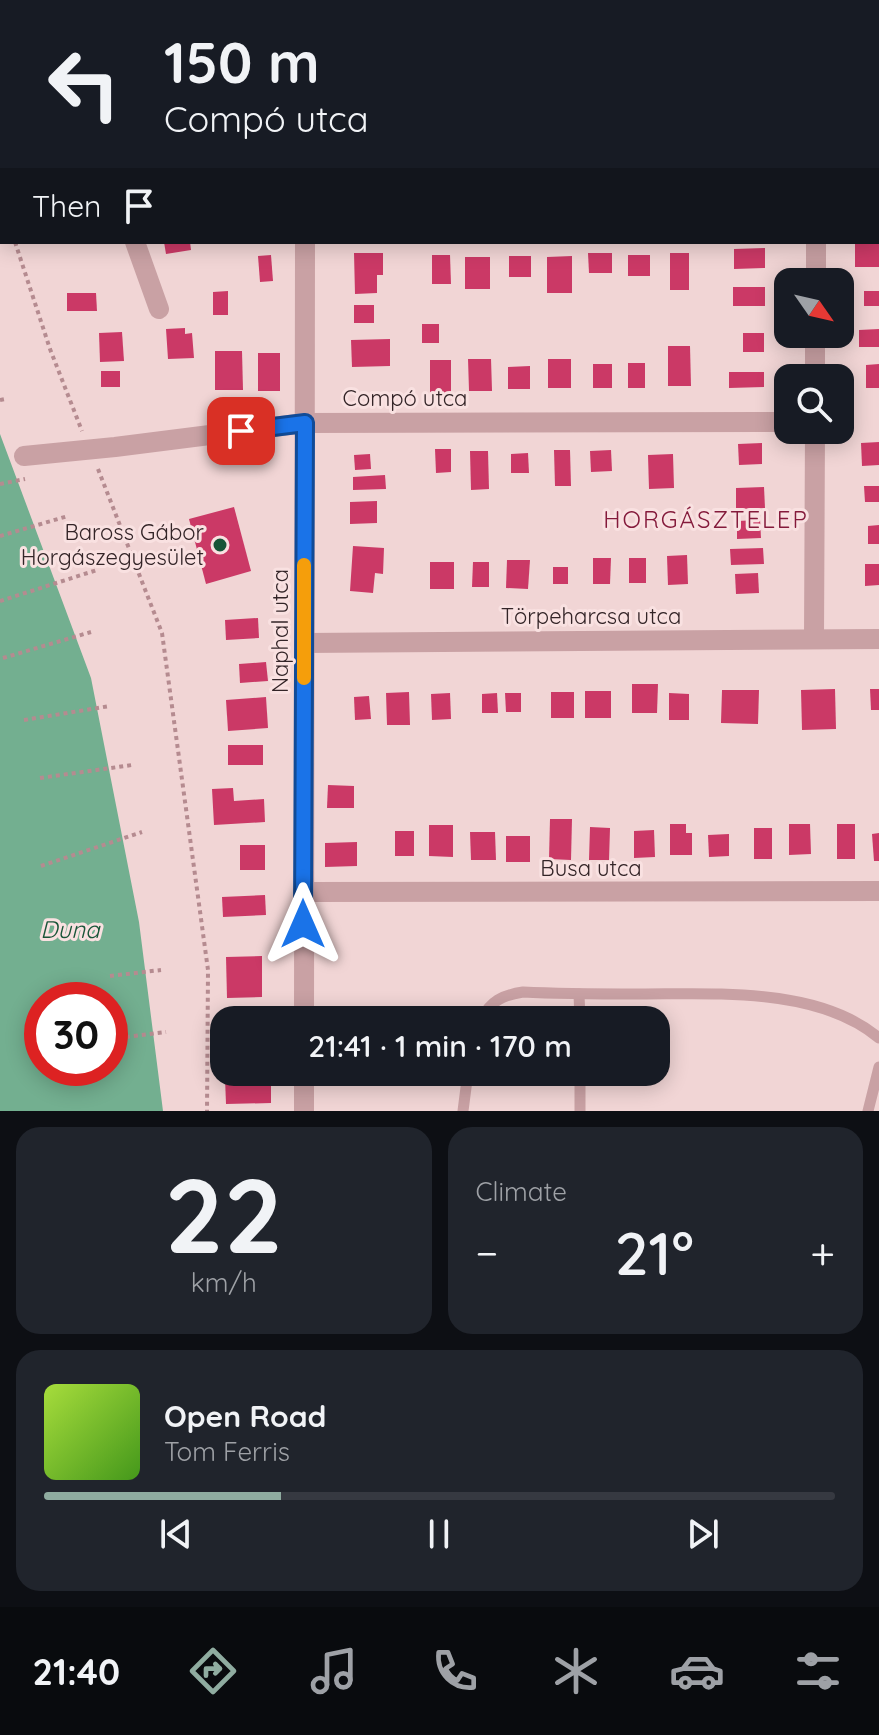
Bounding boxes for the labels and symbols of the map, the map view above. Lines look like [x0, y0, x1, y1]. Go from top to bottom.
north arrow [774, 268, 854, 348]
street label: Compó utca [343, 384, 467, 412]
pin [207, 397, 275, 465]
district label: HORGÁSZTELEP [603, 504, 809, 534]
place label: Baross Gábor Horgászegyesület [21, 518, 205, 571]
marker: Baross Gábor Horgászegyesület [211, 536, 229, 554]
street label: Naphal utca [266, 569, 294, 693]
street label: Törpeharcsa utca [501, 602, 681, 630]
street label: Busa utca [540, 854, 642, 882]
position arrow [261, 882, 345, 966]
water label: Duna [40, 914, 101, 944]
speed limit sign: 30 [24, 982, 128, 1086]

